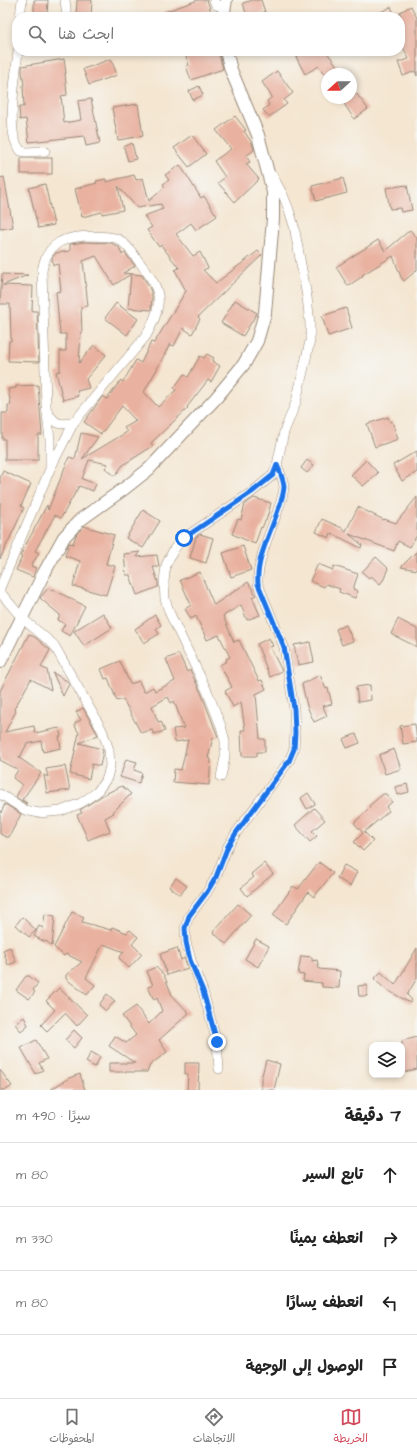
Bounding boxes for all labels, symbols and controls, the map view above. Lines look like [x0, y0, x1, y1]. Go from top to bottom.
search box [12, 12, 405, 56]
icon: search [26, 23, 48, 45]
text: ابحث هنا [58, 24, 114, 45]
north arrow [321, 68, 357, 104]
route start [175, 529, 193, 547]
route end [208, 1033, 226, 1051]
map controls [369, 1042, 405, 1078]
button: layers [369, 1042, 405, 1078]
text: 7 دقيقة [345, 1104, 401, 1128]
text: سيرًا · 490 m [16, 1107, 91, 1125]
text: تابع السير [304, 1164, 363, 1185]
icon: ahead [379, 1164, 401, 1186]
text: 80 m [16, 1166, 48, 1184]
text: انعطف يمينًا [290, 1228, 363, 1249]
icon: right [379, 1228, 401, 1250]
text: 330 m [16, 1230, 53, 1248]
text: انعطف يسارًا [286, 1292, 363, 1313]
icon: left [379, 1292, 401, 1314]
text: 80 m [16, 1294, 48, 1312]
text: الوصول إلى الوجهة [246, 1356, 363, 1377]
icon: arrive [379, 1356, 401, 1378]
tab: المحفوظات [49, 1406, 94, 1448]
tab: الاتجاهات [193, 1406, 235, 1448]
tab: الخريطة [334, 1406, 368, 1448]

